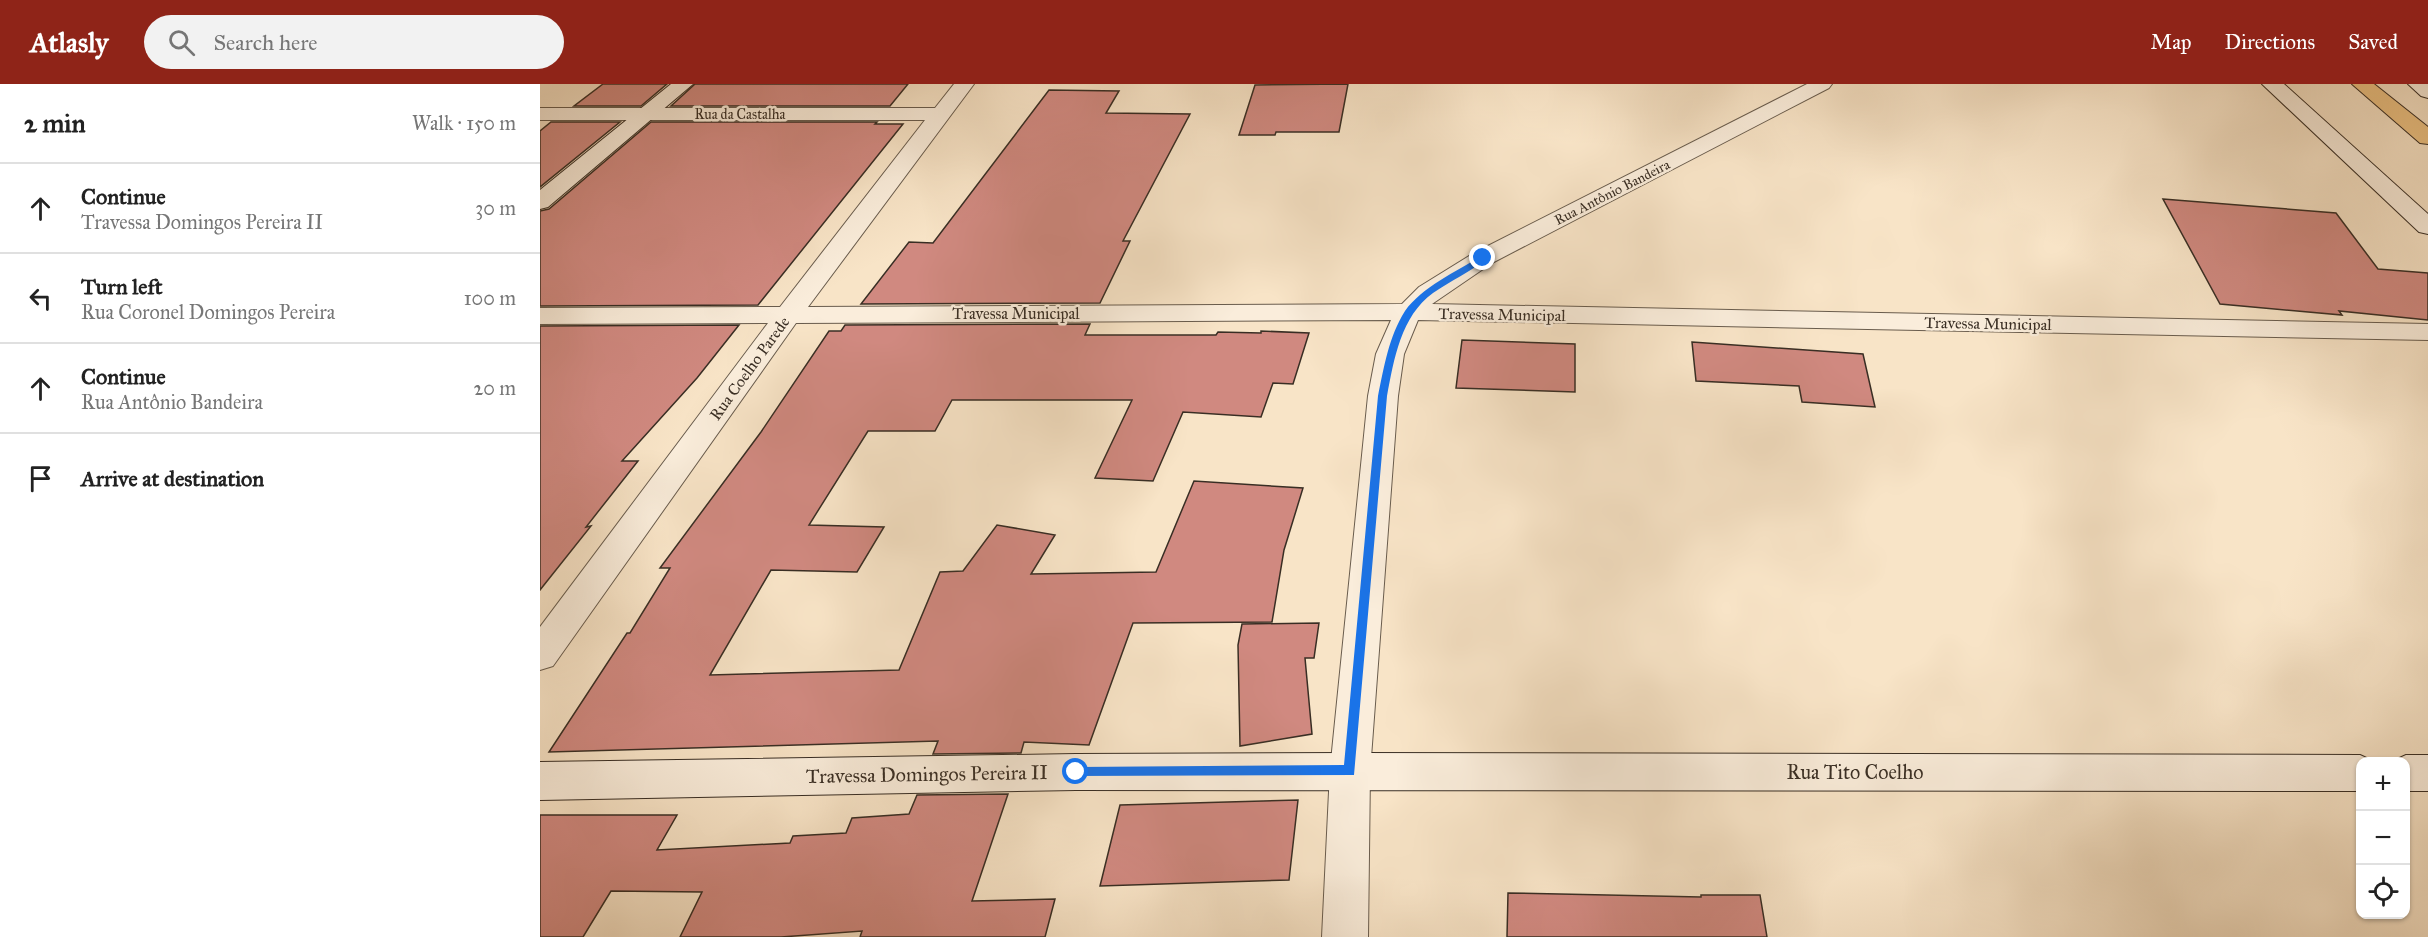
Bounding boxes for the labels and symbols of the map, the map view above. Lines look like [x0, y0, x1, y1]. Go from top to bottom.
street label: Rua da Castalha [695, 106, 786, 123]
street label: Rua Antônio Bandeira [1552, 156, 1673, 229]
route end [1469, 244, 1495, 270]
street label: Travessa Municipal [952, 304, 1080, 323]
street label: Travessa Municipal [1438, 304, 1566, 325]
street label: Rua Coelho Parede [705, 313, 794, 424]
street label: Travessa Municipal [1924, 313, 2052, 334]
route start [1062, 758, 1088, 784]
street label: Travessa Domingos Pereira II [806, 760, 1048, 789]
street label: Rua Tito Coelho [1787, 760, 1923, 784]

